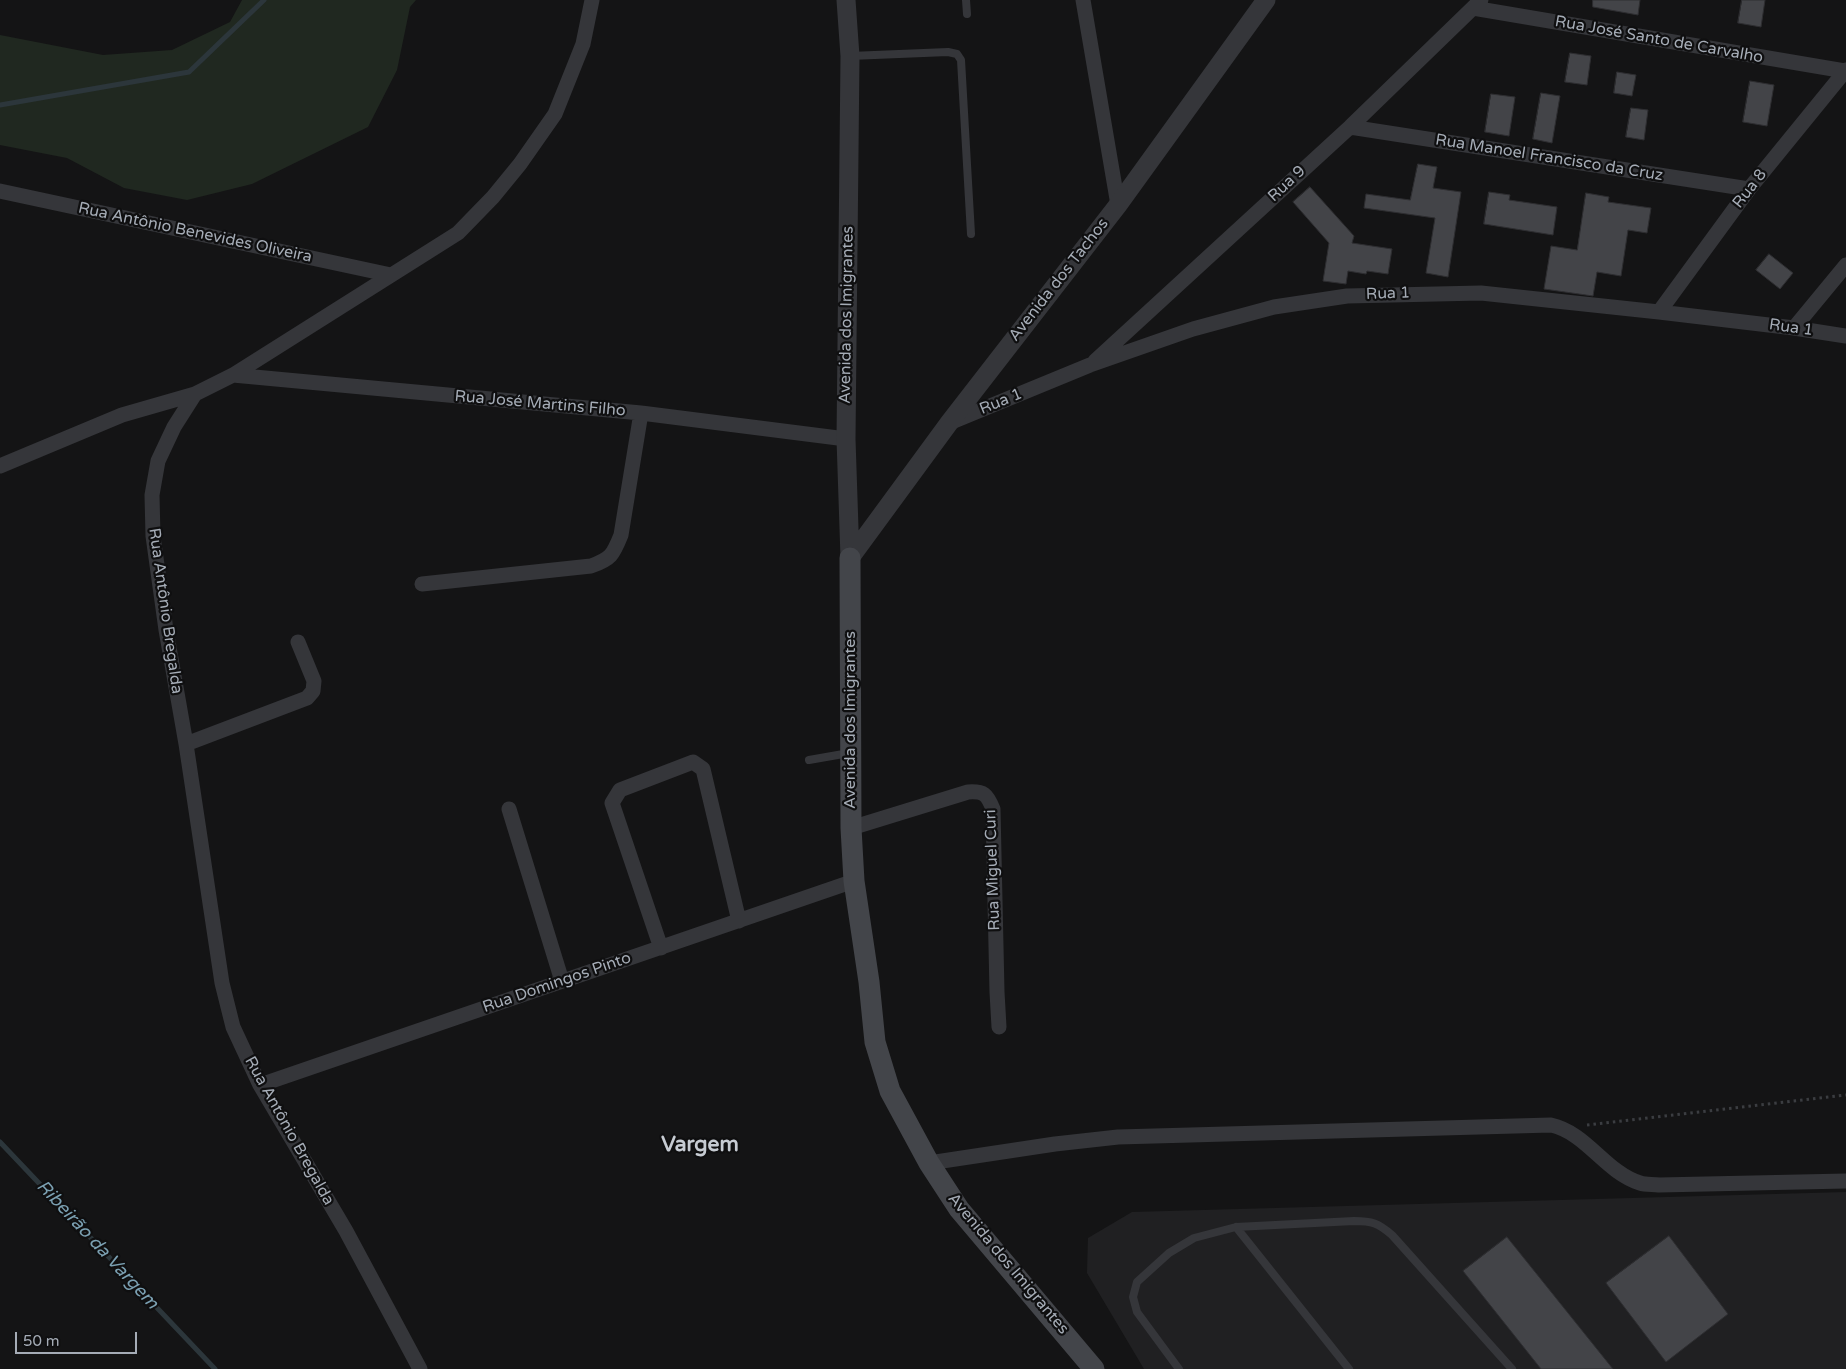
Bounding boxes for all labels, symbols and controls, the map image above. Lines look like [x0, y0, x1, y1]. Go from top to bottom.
street label: Rua José Santo de Carvalho [1553, 12, 1765, 68]
street label: Rua Manoel Francisco da Cruz [1434, 131, 1664, 185]
street label: Rua 9 [1264, 162, 1310, 206]
street label: Rua 8 [1729, 166, 1771, 212]
street label: Rua Antônio Benevides Oliveira [76, 199, 314, 267]
street label: Avenida dos Tachos [1005, 215, 1113, 345]
street label: Avenida dos Imigrantes [836, 226, 858, 404]
street label: Rua 1 [1366, 284, 1410, 304]
street label: Rua 1 [1768, 315, 1814, 341]
street label: Rua 1 [977, 385, 1025, 419]
street label: Rua José Martins Filho [454, 387, 626, 421]
street label: Rua Antônio Bregalda [144, 527, 186, 695]
street label: Avenida dos Imigrantes [841, 631, 861, 809]
street label: Rua Miguel Curi [981, 809, 1005, 931]
street label: Rua Domingos Pinto [480, 949, 634, 1017]
street label: Rua Antônio Bregalda [240, 1053, 338, 1209]
district label: Vargem [661, 1132, 739, 1158]
water label: Ribeirão da Vargem [32, 1176, 162, 1314]
street label: Avenida dos Imigrantes [943, 1190, 1073, 1338]
scale bar [18, 1322, 140, 1354]
text: 50 m [23, 1332, 60, 1350]

